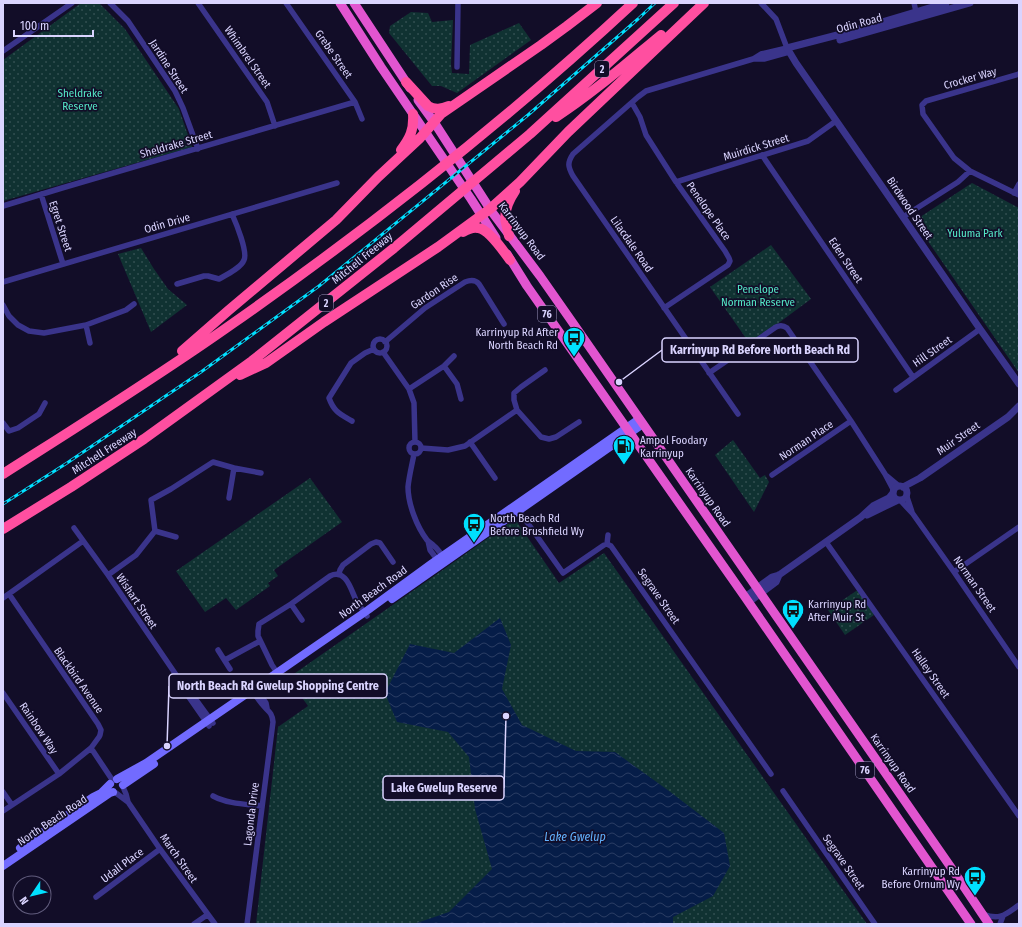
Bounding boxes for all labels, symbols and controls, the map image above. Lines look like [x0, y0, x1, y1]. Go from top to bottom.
street label: Odin Road [835, 11, 883, 36]
scale bar [14, 12, 93, 38]
text: 100 m [20, 19, 49, 33]
street label: Whimbrel Street [221, 24, 274, 91]
street label: Grebe Street [312, 28, 355, 81]
street label: Jardine Street [146, 37, 191, 96]
road number: 2 [595, 61, 609, 77]
street label: Crocker Way [942, 65, 998, 92]
park label: Sheldrake Reserve [58, 87, 102, 113]
street label: Sheldrake Street [139, 128, 214, 161]
street label: Muirdick Street [722, 131, 791, 164]
street label: Birdwood Street [884, 175, 935, 242]
street label: Penelope Place [684, 180, 734, 243]
street label: Egret Street [46, 199, 75, 253]
street label: Karrinyup Road [496, 200, 548, 263]
street label: Odin Drive [143, 211, 192, 236]
street label: Lilacdale Road [608, 214, 656, 275]
park label: Yuluma Park [947, 227, 1004, 240]
street label: Mitchell Freeway [329, 230, 395, 287]
street label: Eden Street [826, 235, 866, 286]
street label: Gardon Rise [408, 271, 460, 312]
park label: Penelope Norman Reserve [721, 283, 795, 309]
road number: 2 [319, 295, 333, 311]
road number: 76 [538, 306, 556, 322]
bus stop icon: Karrinyup Rd After North Beach Rd [561, 325, 587, 358]
place label: Karrinyup Rd After North Beach Rd [475, 326, 558, 352]
street label: Hill Street [910, 333, 955, 370]
callout: Karrinyup Rd Before North Beach Rd [662, 338, 858, 362]
text: Karrinyup Rd Before North Beach Rd [670, 343, 850, 357]
street label: Norman Place [777, 418, 836, 463]
street label: Muir Street [934, 419, 983, 458]
street label: Mitchell Freeway [70, 426, 139, 477]
fuel station icon: Ampol Foodary Karrinyup [611, 433, 637, 466]
place label: Ampol Foodary Karrinyup [640, 434, 708, 460]
street label: Karrinyup Road [682, 465, 733, 529]
bus stop icon: North Beach Rd Before Brushfield Wy [461, 511, 487, 544]
place label: North Beach Rd Before Brushfield Wy [490, 512, 584, 538]
street label: Norman Street [950, 554, 999, 615]
street label: North Beach Road [337, 563, 410, 621]
street label: Segrave Street [635, 566, 683, 627]
street label: Wishart Street [113, 571, 160, 632]
bus stop icon: Karrinyup Rd After Muir St [780, 597, 806, 630]
place label: Karrinyup Rd After Muir St [808, 598, 866, 624]
street label: Blackbird Avenue [51, 645, 106, 716]
street label: Halley Street [909, 646, 953, 701]
callout: North Beach Rd Gwelup Shopping Centre [169, 674, 387, 698]
text: North Beach Rd Gwelup Shopping Centre [177, 679, 379, 693]
street label: Rainbow Way [17, 700, 61, 757]
street label: Karrinyup Road [867, 731, 918, 795]
road number: 76 [856, 762, 874, 778]
callout: Lake Gwelup Reserve [383, 776, 504, 800]
text: Lake Gwelup Reserve [391, 781, 497, 795]
street label: Lagonda Drive [241, 782, 262, 847]
street label: North Beach Road [15, 792, 89, 848]
water label: Lake Gwelup [544, 830, 606, 844]
street label: March Street [157, 831, 200, 886]
street label: Segrave Street [820, 832, 868, 893]
street label: Udall Place [98, 845, 146, 886]
bus stop icon: Karrinyup Rd Before Ornum Wy [962, 864, 988, 897]
place label: Karrinyup Rd Before Ornum Wy [881, 865, 960, 891]
north arrow [12, 875, 52, 915]
text: N [17, 894, 31, 907]

